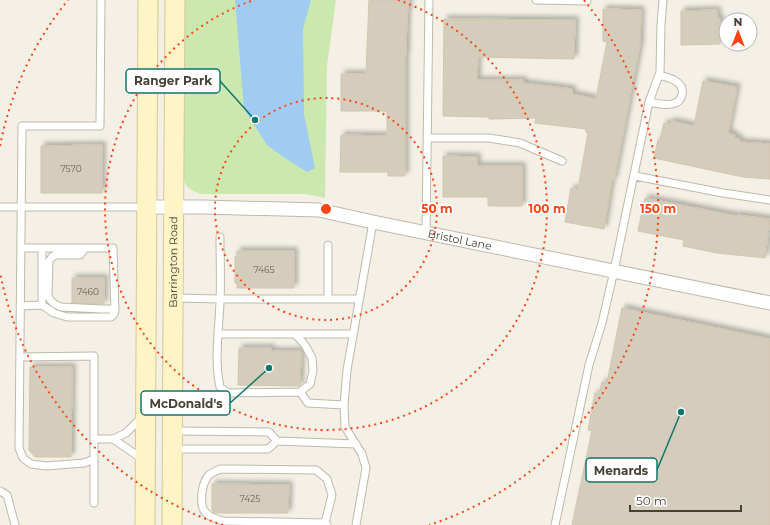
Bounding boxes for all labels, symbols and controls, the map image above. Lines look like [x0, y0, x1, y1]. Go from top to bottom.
north arrow [718, 12, 758, 52]
text: N [734, 15, 742, 29]
callout: Ranger Park [126, 69, 220, 93]
text: Ranger Park [134, 73, 212, 88]
house number: 7570 [60, 163, 82, 174]
text: 50 m [421, 201, 453, 216]
text: 100 m [529, 201, 565, 216]
text: 150 m [640, 201, 676, 216]
centre of rings [319, 202, 333, 216]
street label: Barrington Road [166, 216, 180, 308]
street label: Bristol Lane [427, 226, 493, 253]
house number: 7465 [253, 264, 275, 275]
house number: 7460 [77, 286, 99, 297]
callout: McDonald's [141, 391, 230, 415]
text: McDonald's [149, 396, 223, 411]
callout: Menards [586, 458, 657, 482]
text: Menards [594, 463, 649, 478]
scale bar [630, 487, 741, 513]
house number: 7425 [240, 493, 260, 504]
text: 50 m [636, 493, 667, 508]

